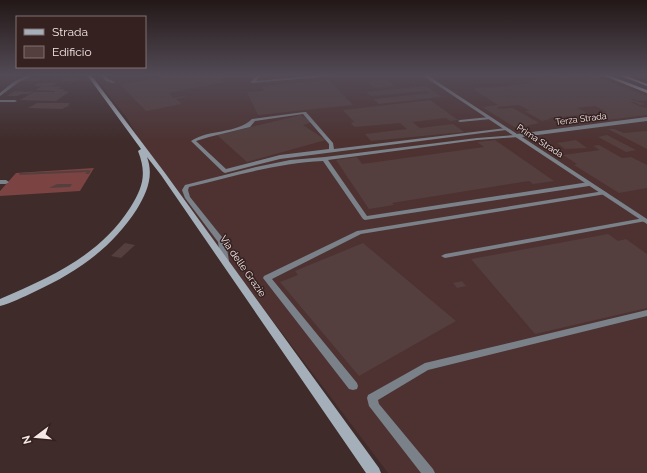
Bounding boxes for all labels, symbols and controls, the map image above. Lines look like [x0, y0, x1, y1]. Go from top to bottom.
legend [16, 16, 146, 68]
text: Strada [52, 25, 88, 39]
text: Edificio [52, 45, 92, 59]
street label: Terza Strada [555, 111, 607, 127]
street label: Prima Strada [515, 122, 565, 160]
street label: Via delle Grazie [218, 233, 268, 299]
north arrow [16, 417, 56, 457]
text: N [19, 434, 34, 445]

